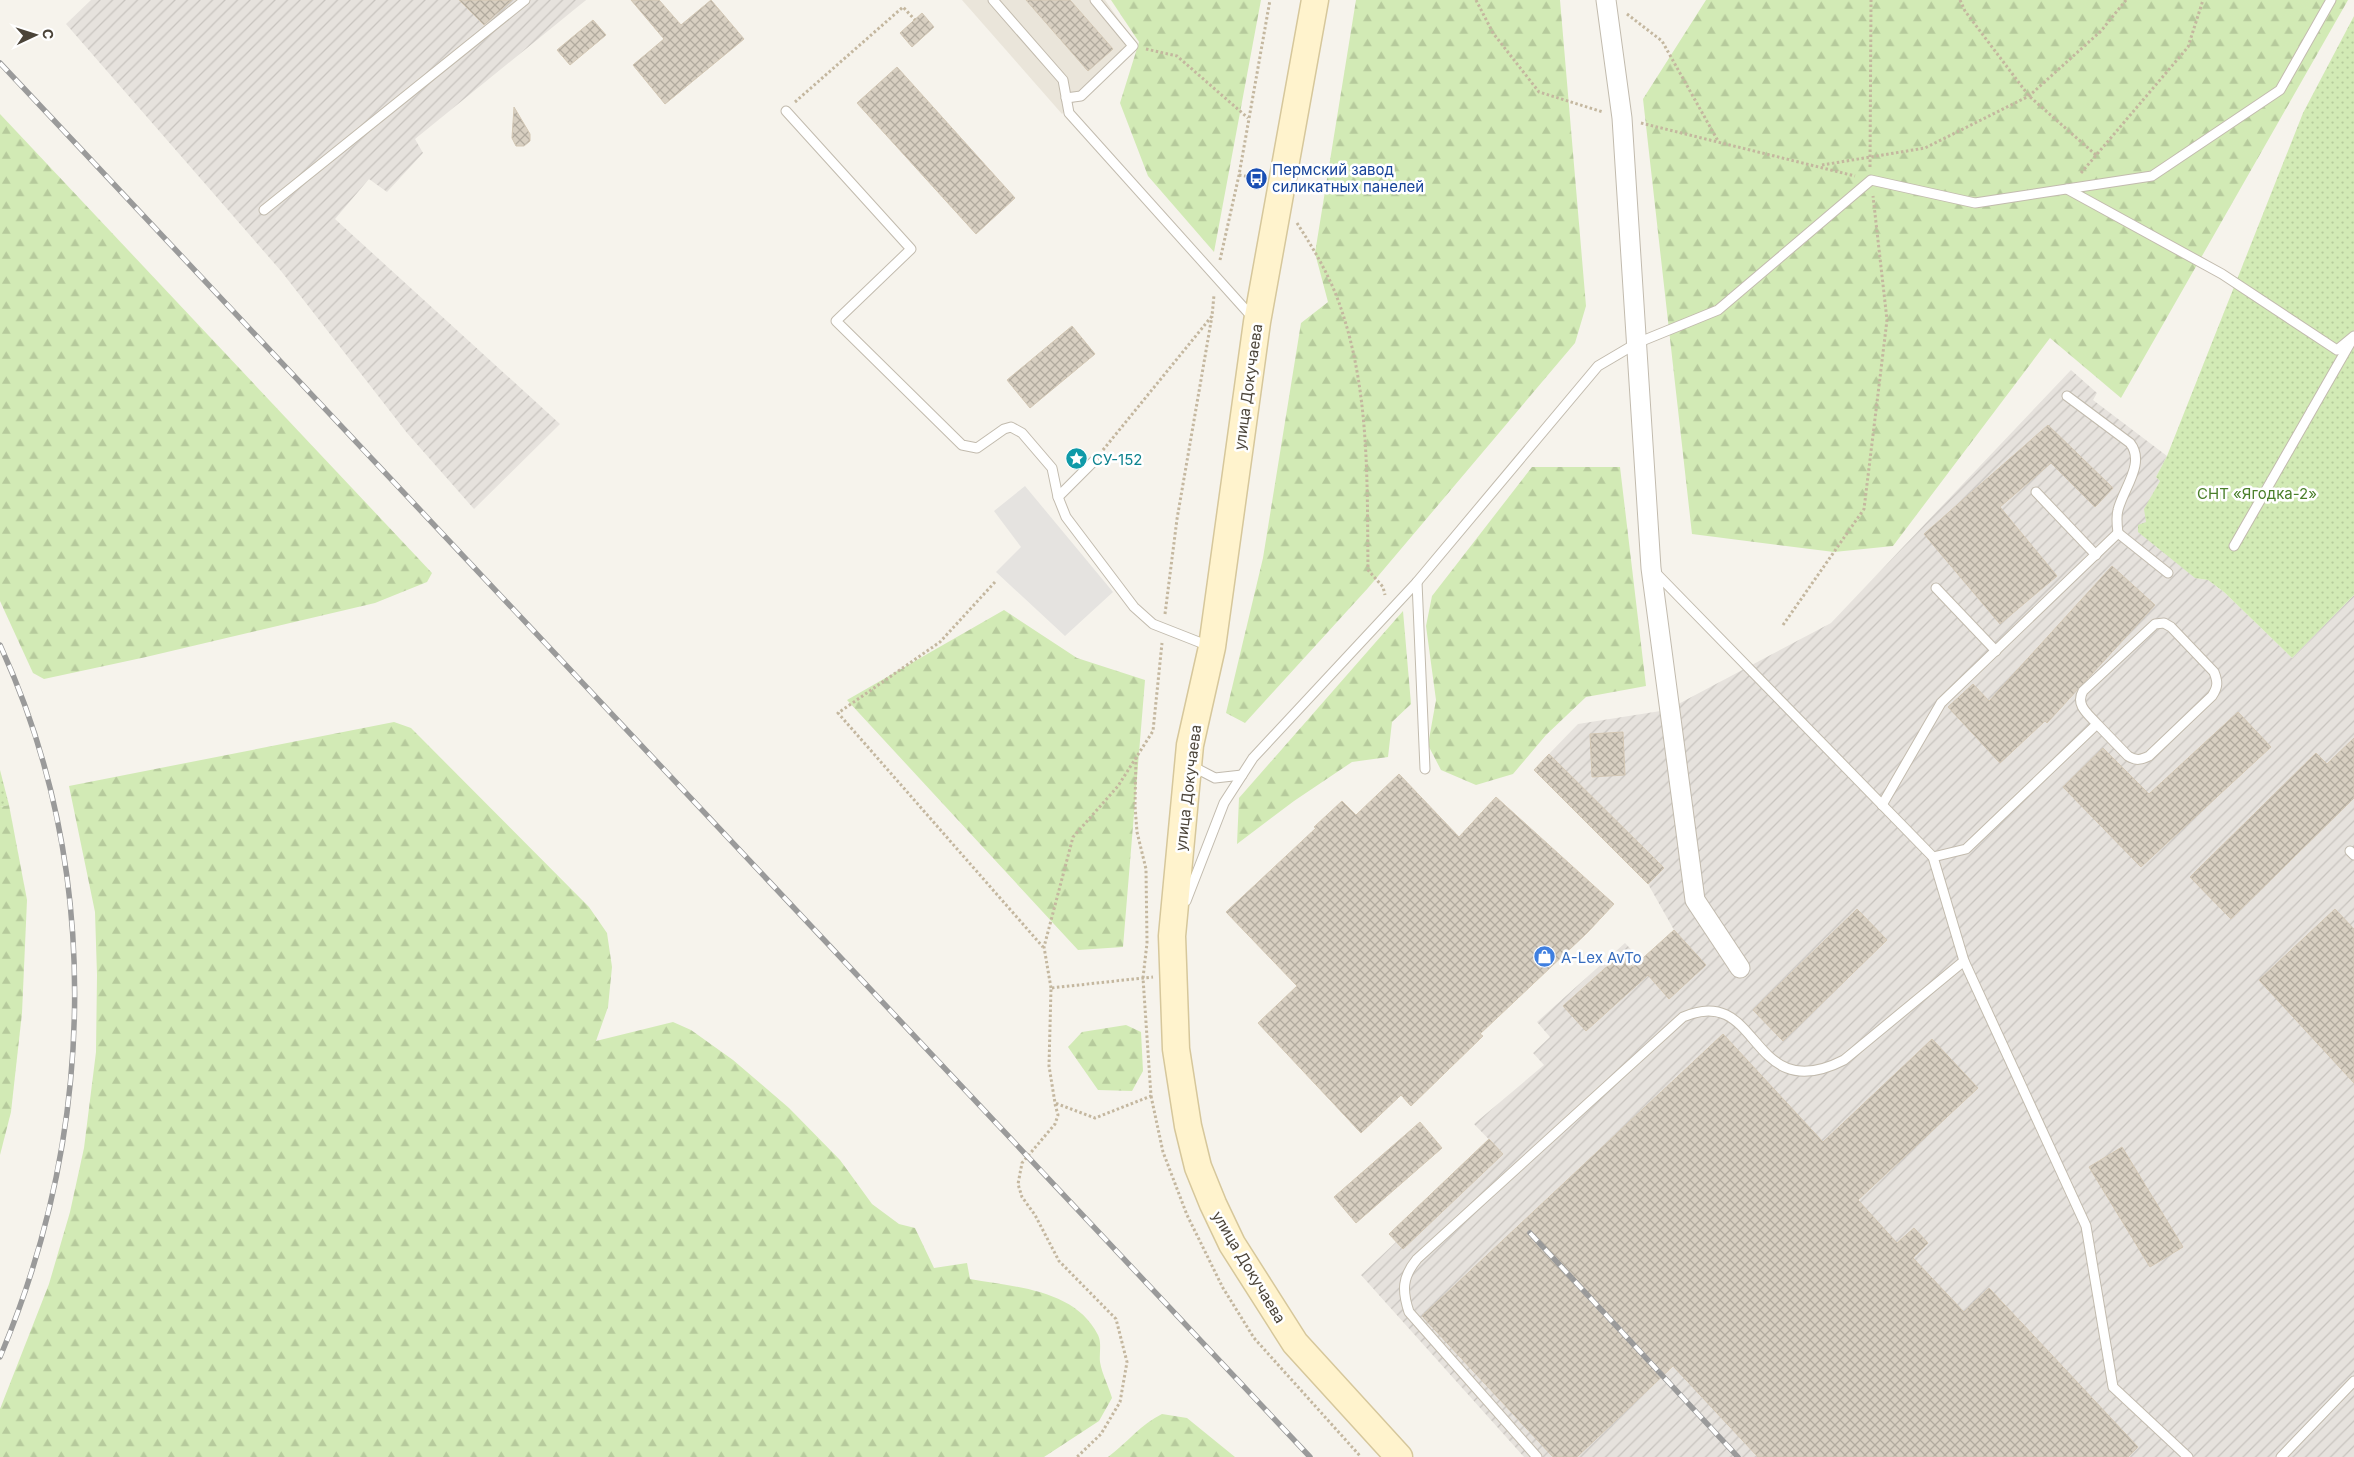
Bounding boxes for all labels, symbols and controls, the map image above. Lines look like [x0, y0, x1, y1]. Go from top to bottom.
north arrow [10, 10, 60, 60]
text: С [40, 28, 57, 40]
place label: Пермский завод силикатных панелей [1272, 160, 1424, 196]
bus stop icon: Пермский завод силикатных панелей [1244, 166, 1268, 190]
street label: улица Докучаева [1230, 323, 1266, 451]
place icon: СУ-152 [1064, 447, 1088, 471]
place label: СУ-152 [1092, 450, 1142, 469]
park label: СНТ «Ягодка-2» [2197, 484, 2317, 503]
street label: улица Докучаева [1171, 724, 1205, 852]
shop icon: A-Lex AvTo [1533, 945, 1557, 969]
place label: A-Lex AvTo [1561, 948, 1642, 967]
street label: улица Докучаева [1208, 1208, 1290, 1326]

